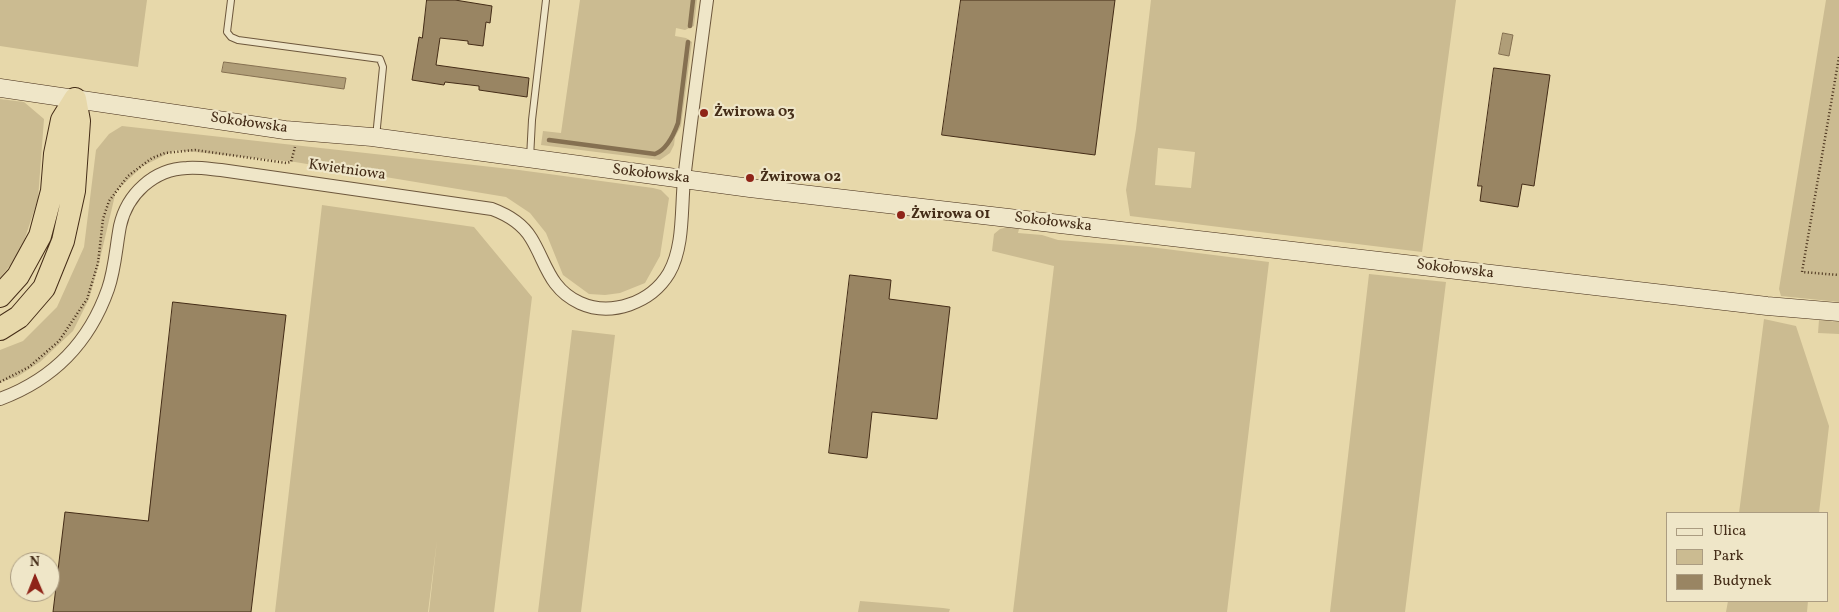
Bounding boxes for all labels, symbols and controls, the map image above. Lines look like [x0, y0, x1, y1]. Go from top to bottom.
place label: Żwirowa 03 [714, 104, 795, 122]
marker: Żwirowa 03 [698, 107, 710, 119]
street label: Sokołowska [209, 110, 289, 138]
street label: Kwietniowa [307, 157, 387, 185]
street label: Sokołowska [611, 161, 691, 189]
place label: Żwirowa 02 [760, 169, 841, 187]
marker: Żwirowa 02 [744, 172, 756, 184]
place label: Żwirowa 01 [911, 206, 990, 224]
marker: Żwirowa 01 [895, 209, 907, 221]
street label: Sokołowska [1013, 209, 1093, 237]
street label: Sokołowska [1415, 256, 1495, 284]
legend [1666, 512, 1829, 602]
text: Ulica [1713, 521, 1746, 542]
text: Park [1713, 546, 1744, 567]
north arrow [10, 552, 60, 602]
text: N [29, 553, 40, 572]
text: Budynek [1713, 571, 1772, 592]

